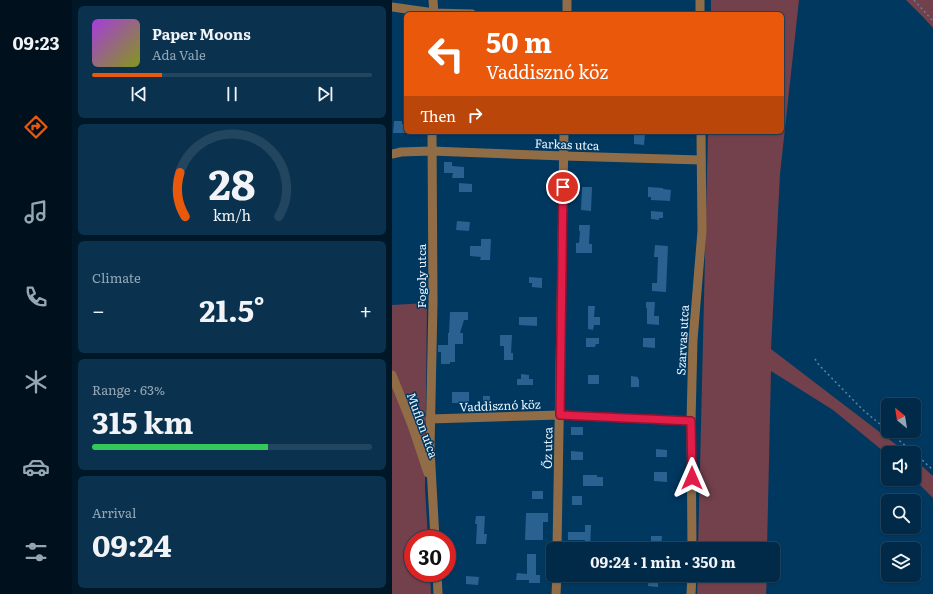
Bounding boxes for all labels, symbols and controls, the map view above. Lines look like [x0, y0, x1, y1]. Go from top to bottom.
text: 50 m [486, 20, 552, 62]
text: Paper Moons [152, 22, 251, 45]
icon: left [420, 28, 472, 80]
text: 09:23 [13, 29, 60, 56]
text: Ada Vale [152, 45, 206, 64]
text: Vaddisznó köz [486, 58, 608, 85]
icon: previous [128, 83, 150, 105]
icon: pause [221, 83, 243, 105]
icon: next [314, 83, 336, 105]
text: Then [420, 104, 456, 127]
icon: right [464, 104, 486, 126]
icon: directions [22, 113, 50, 141]
street label: Farkas utca [534, 134, 600, 154]
text: 28 [209, 151, 255, 213]
pin [546, 170, 580, 204]
icon: arrive [552, 176, 574, 198]
icon: music [22, 198, 50, 226]
text: km/h [213, 204, 252, 225]
street label: Fogoly utca [412, 243, 430, 308]
text: Climate [92, 268, 141, 287]
icon: phone [22, 283, 50, 311]
text: 21.5° [199, 287, 265, 331]
text: − [92, 293, 105, 326]
text: + [359, 293, 372, 326]
street label: Szarvas utca [671, 304, 693, 376]
icon: climate [22, 368, 50, 396]
text: Range · 63% [92, 380, 165, 399]
street label: Muflon utca [403, 390, 443, 461]
street label: Vaddisznó köz [459, 395, 541, 415]
north arrow [881, 398, 921, 438]
map controls [881, 398, 921, 582]
text: 315 km [92, 399, 193, 443]
street label: Őz utca [538, 426, 556, 469]
button: sound [881, 446, 921, 486]
icon: car [22, 453, 50, 481]
position arrow [671, 457, 713, 499]
button: search [881, 494, 921, 534]
text: Arrival [92, 503, 136, 522]
text: 09:24 [92, 522, 172, 566]
speed limit sign: 30 [404, 530, 456, 582]
icon: filters [22, 538, 50, 566]
button: layers [881, 542, 921, 582]
text: 09:24 · 1 min · 350 m [590, 550, 736, 573]

